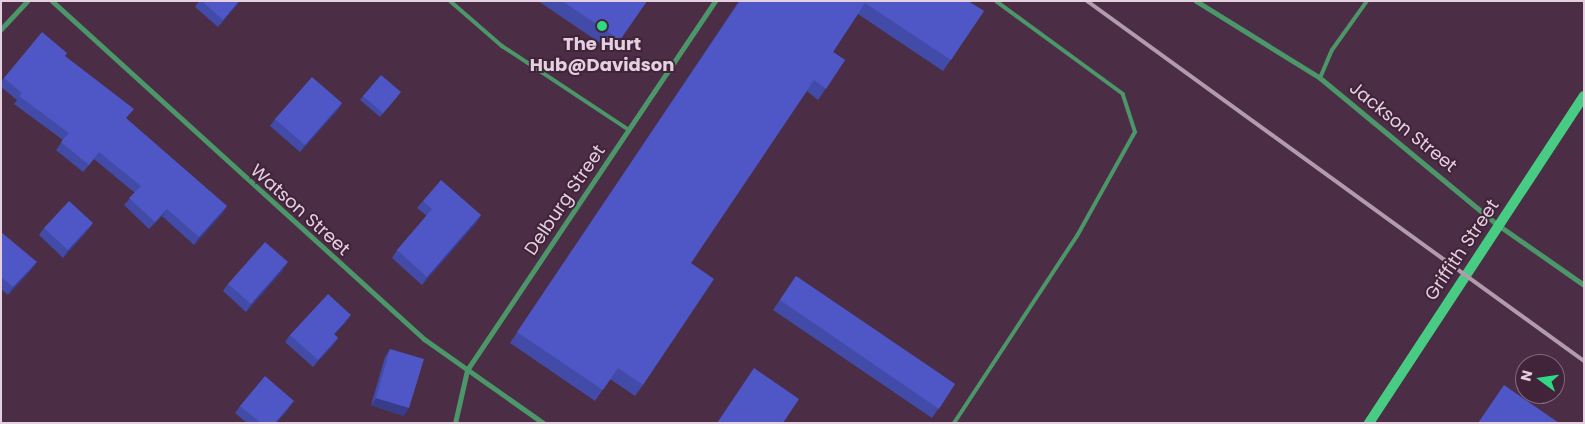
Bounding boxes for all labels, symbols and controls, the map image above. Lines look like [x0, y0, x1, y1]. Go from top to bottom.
marker: The Hurt Hub@Davidson [596, 20, 608, 32]
place label: The Hurt Hub@Davidson [530, 34, 674, 76]
street label: Jackson Street [1345, 77, 1461, 177]
street label: Delburg Street [520, 141, 610, 259]
street label: Watson Street [246, 160, 354, 260]
street label: Griffith Street [1420, 195, 1504, 305]
north arrow [1515, 354, 1565, 404]
text: N [1515, 368, 1537, 383]

